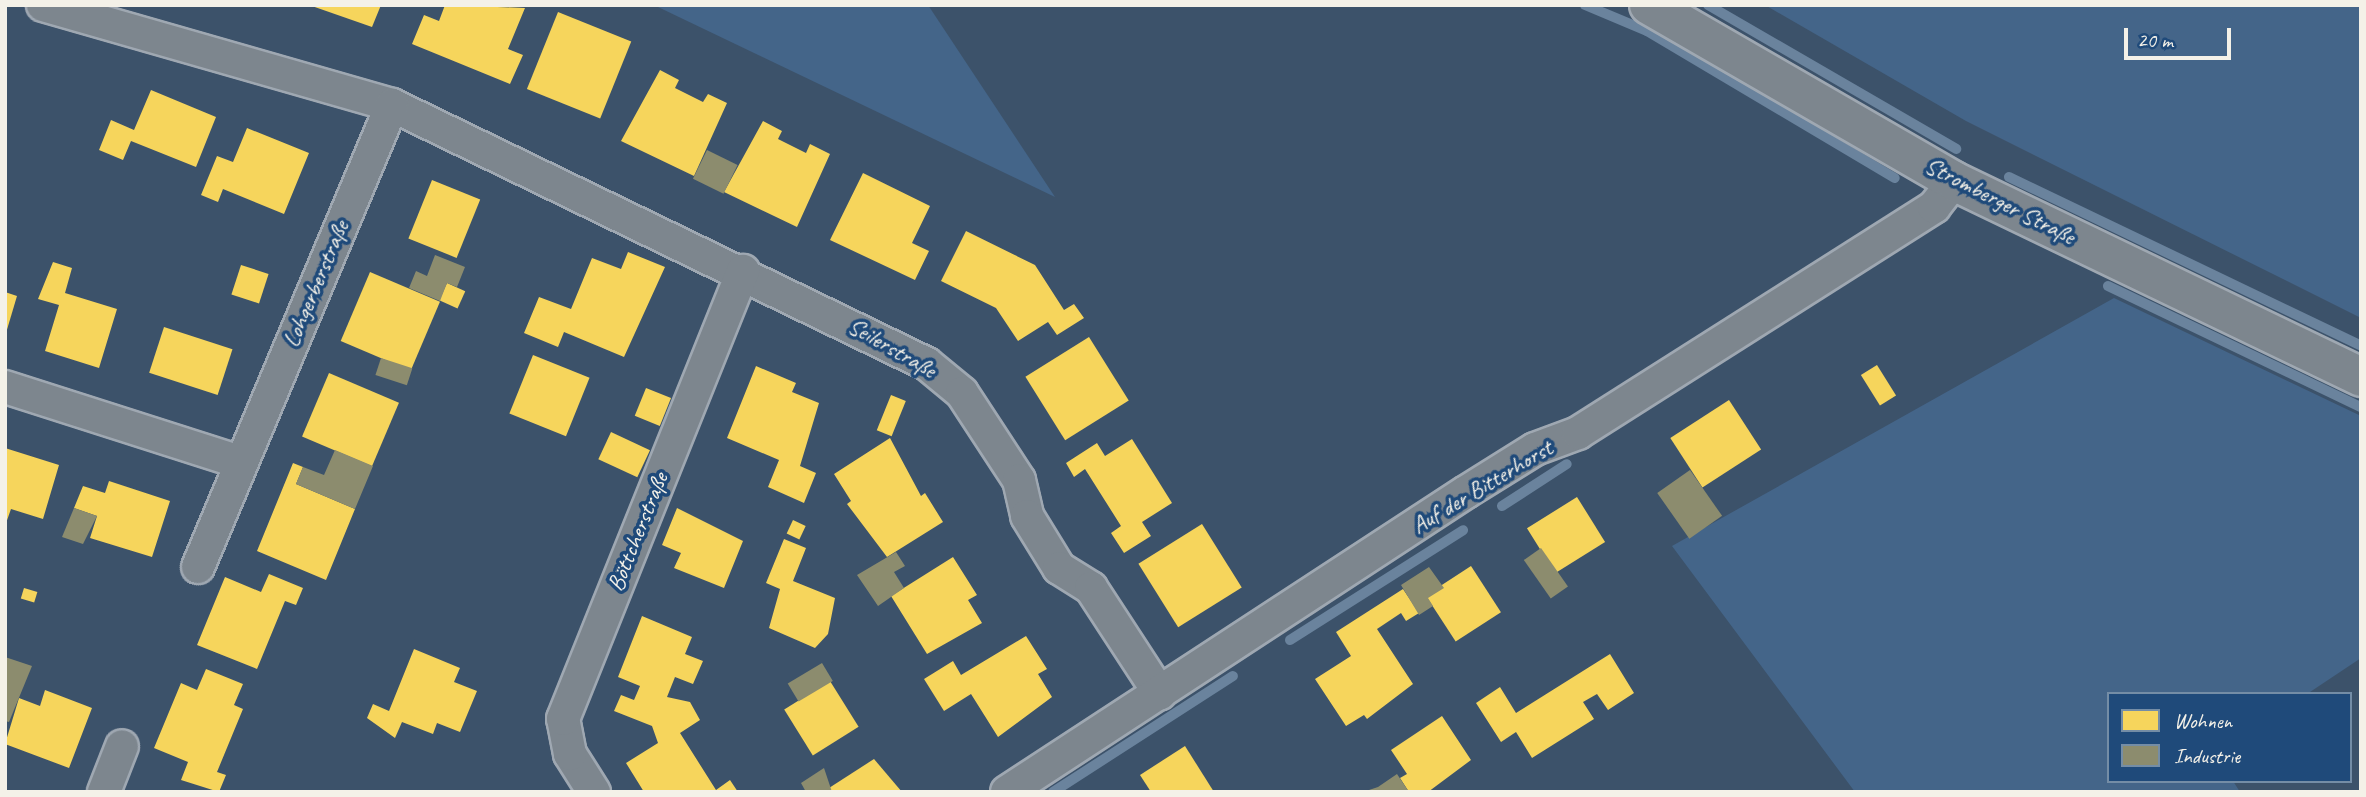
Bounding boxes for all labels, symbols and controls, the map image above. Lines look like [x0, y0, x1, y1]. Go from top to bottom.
scale bar [2128, 14, 2235, 58]
text: 20 m [2137, 27, 2173, 53]
street label: Stromberger Straße [1920, 151, 2080, 251]
street label: Lohgerberstraße [277, 217, 355, 351]
street label: Seilerstraße [843, 311, 941, 385]
street label: Auf der Bitterhorst [1406, 434, 1558, 540]
street label: Böttcherstraße [601, 469, 675, 595]
legend [2107, 692, 2352, 783]
text: Wohnen [2174, 708, 2232, 734]
text: Industrie [2174, 743, 2240, 769]

